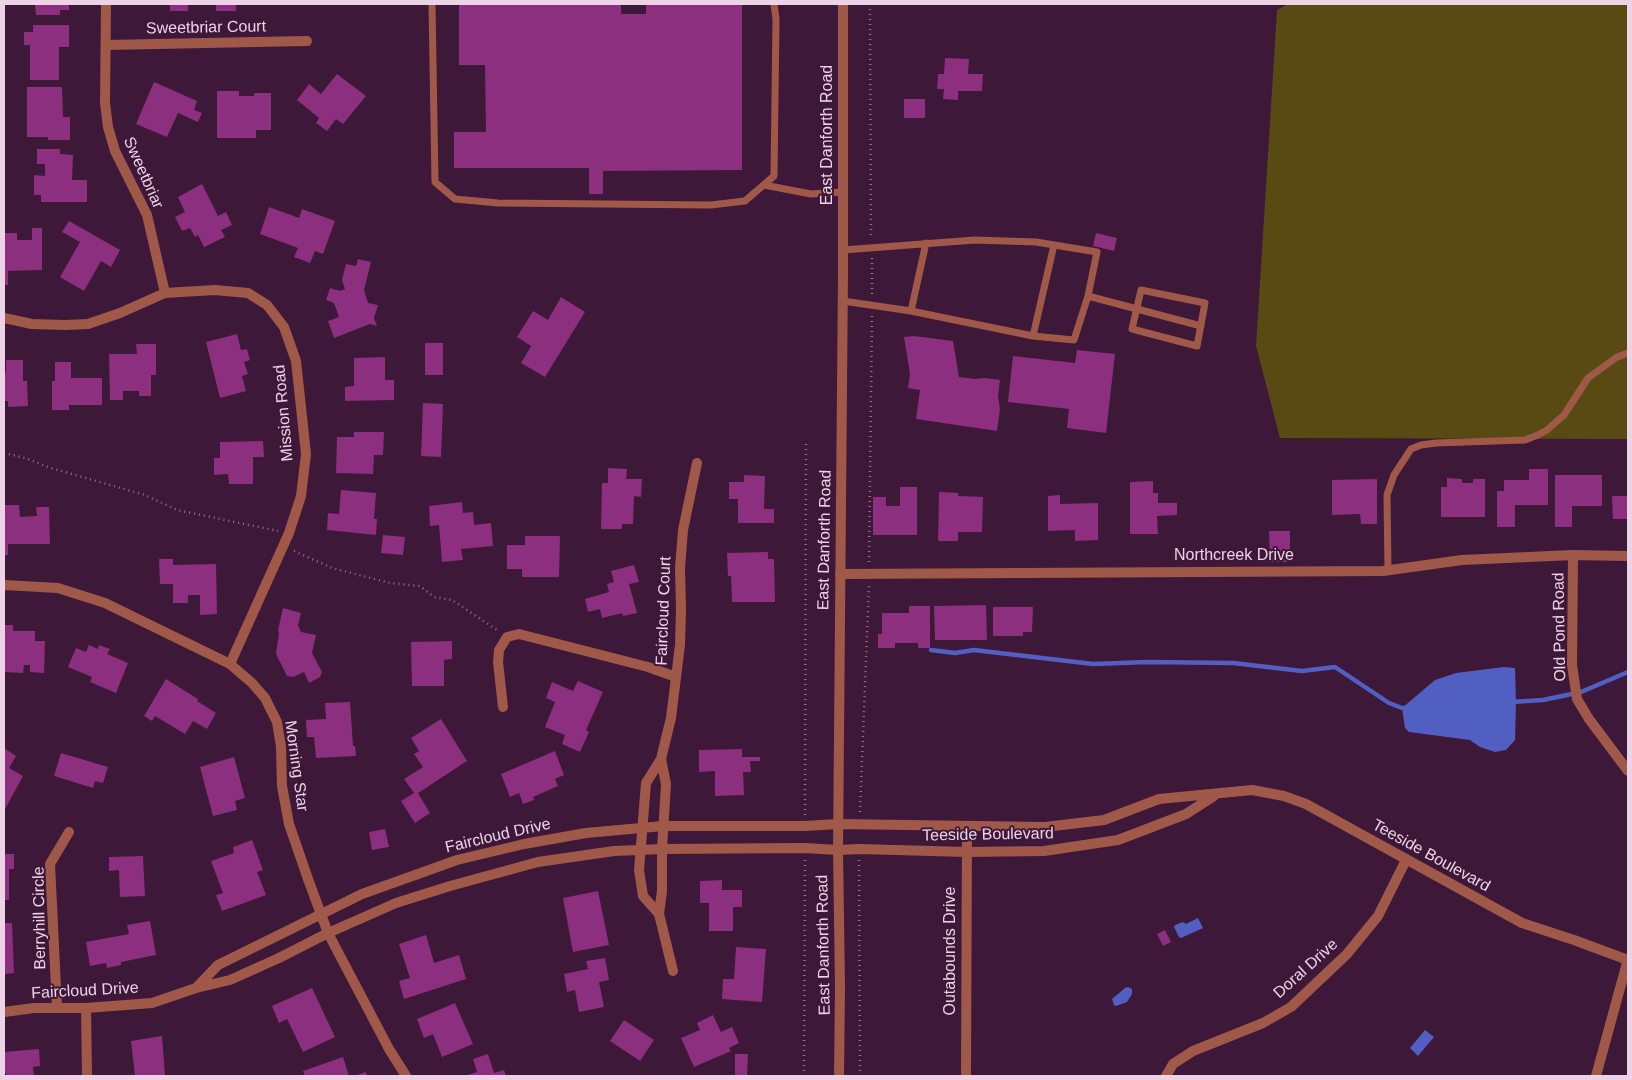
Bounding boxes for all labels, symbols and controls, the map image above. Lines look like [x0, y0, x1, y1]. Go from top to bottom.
street label: Sweetbriar Court [146, 17, 266, 39]
street label: East Danforth Road [818, 65, 838, 205]
street label: Sweetbriar [119, 134, 167, 212]
street label: Mission Road [270, 364, 298, 462]
street label: East Danforth Road [814, 470, 836, 610]
street label: Northcreek Drive [1174, 546, 1294, 566]
street label: Faircloud Court [652, 556, 676, 666]
street label: Old Pond Road [1549, 572, 1571, 682]
street label: Morning Star [280, 719, 312, 813]
street label: Faircloud Drive [443, 815, 553, 857]
street label: Teeside Boulevard [1369, 816, 1493, 896]
street label: Teeside Boulevard [922, 824, 1054, 846]
street label: Berryhill Circle [30, 866, 50, 970]
street label: East Danforth Road [813, 875, 835, 1015]
street label: Outabounds Drive [941, 887, 961, 1015]
street label: Doral Drive [1270, 935, 1342, 1003]
street label: Faircloud Drive [31, 979, 139, 1003]

